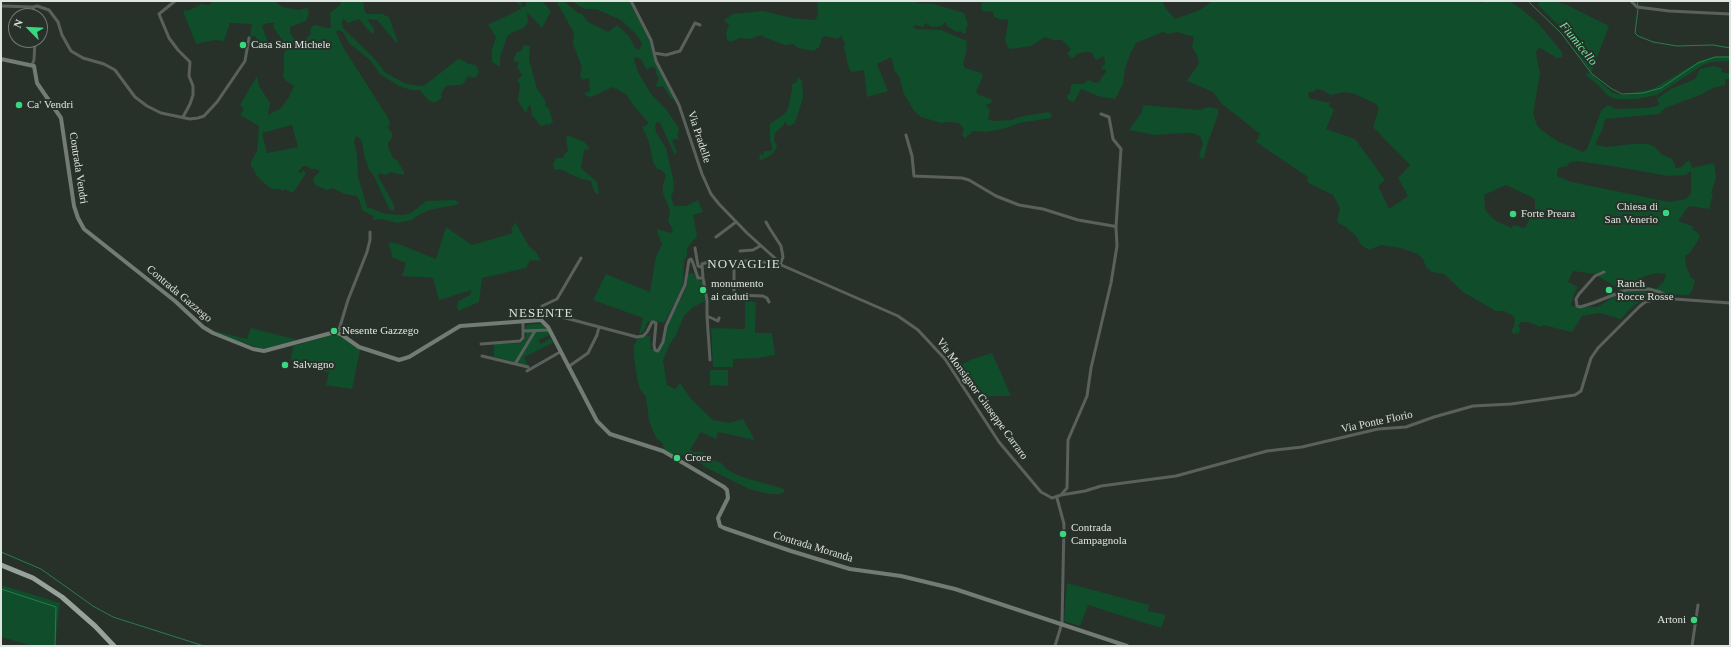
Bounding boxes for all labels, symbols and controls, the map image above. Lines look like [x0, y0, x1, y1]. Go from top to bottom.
north arrow [8, 8, 48, 48]
text: N [11, 17, 25, 30]
water label: Fiumicello [1556, 19, 1600, 69]
place label: Casa San Michele [251, 38, 330, 52]
marker: Casa San Michele [238, 40, 248, 50]
place label: Ca' Vendri [27, 98, 73, 112]
marker: Ca' Vendri [14, 100, 24, 110]
street label: Via Pradelle [684, 109, 714, 165]
street label: Contrada Vendri [66, 131, 90, 205]
place label: Chiesa di San Venerio [1605, 200, 1658, 226]
place label: Forte Preara [1521, 207, 1575, 221]
marker: Chiesa di San Venerio [1661, 208, 1671, 218]
marker: Forte Preara [1508, 209, 1518, 219]
district label: NOVAGLIE [707, 257, 781, 273]
street label: Contrada Gazzego [144, 263, 214, 325]
place label: monumento ai caduti [711, 277, 764, 303]
place label: Ranch Rocce Rosse [1617, 277, 1674, 303]
marker: monumento ai caduti [698, 285, 708, 295]
marker: Ranch Rocce Rosse [1604, 285, 1614, 295]
district label: NESENTE [509, 306, 573, 322]
place label: Nesente Gazzego [342, 324, 419, 338]
marker: Nesente Gazzego [329, 326, 339, 336]
street label: Via Monsignor Giuseppe Carraro [933, 336, 1031, 462]
place label: Salvagno [293, 358, 334, 372]
marker: Salvagno [280, 360, 290, 370]
street label: Via Ponte Florio [1340, 408, 1414, 436]
place label: Croce [685, 451, 711, 465]
marker: Croce [672, 453, 682, 463]
place label: Contrada Campagnola [1071, 521, 1127, 547]
street label: Contrada Moranda [771, 529, 855, 565]
marker: Contrada Campagnola [1058, 529, 1068, 539]
place label: Artoni [1657, 613, 1686, 627]
marker: Artoni [1689, 615, 1699, 625]

